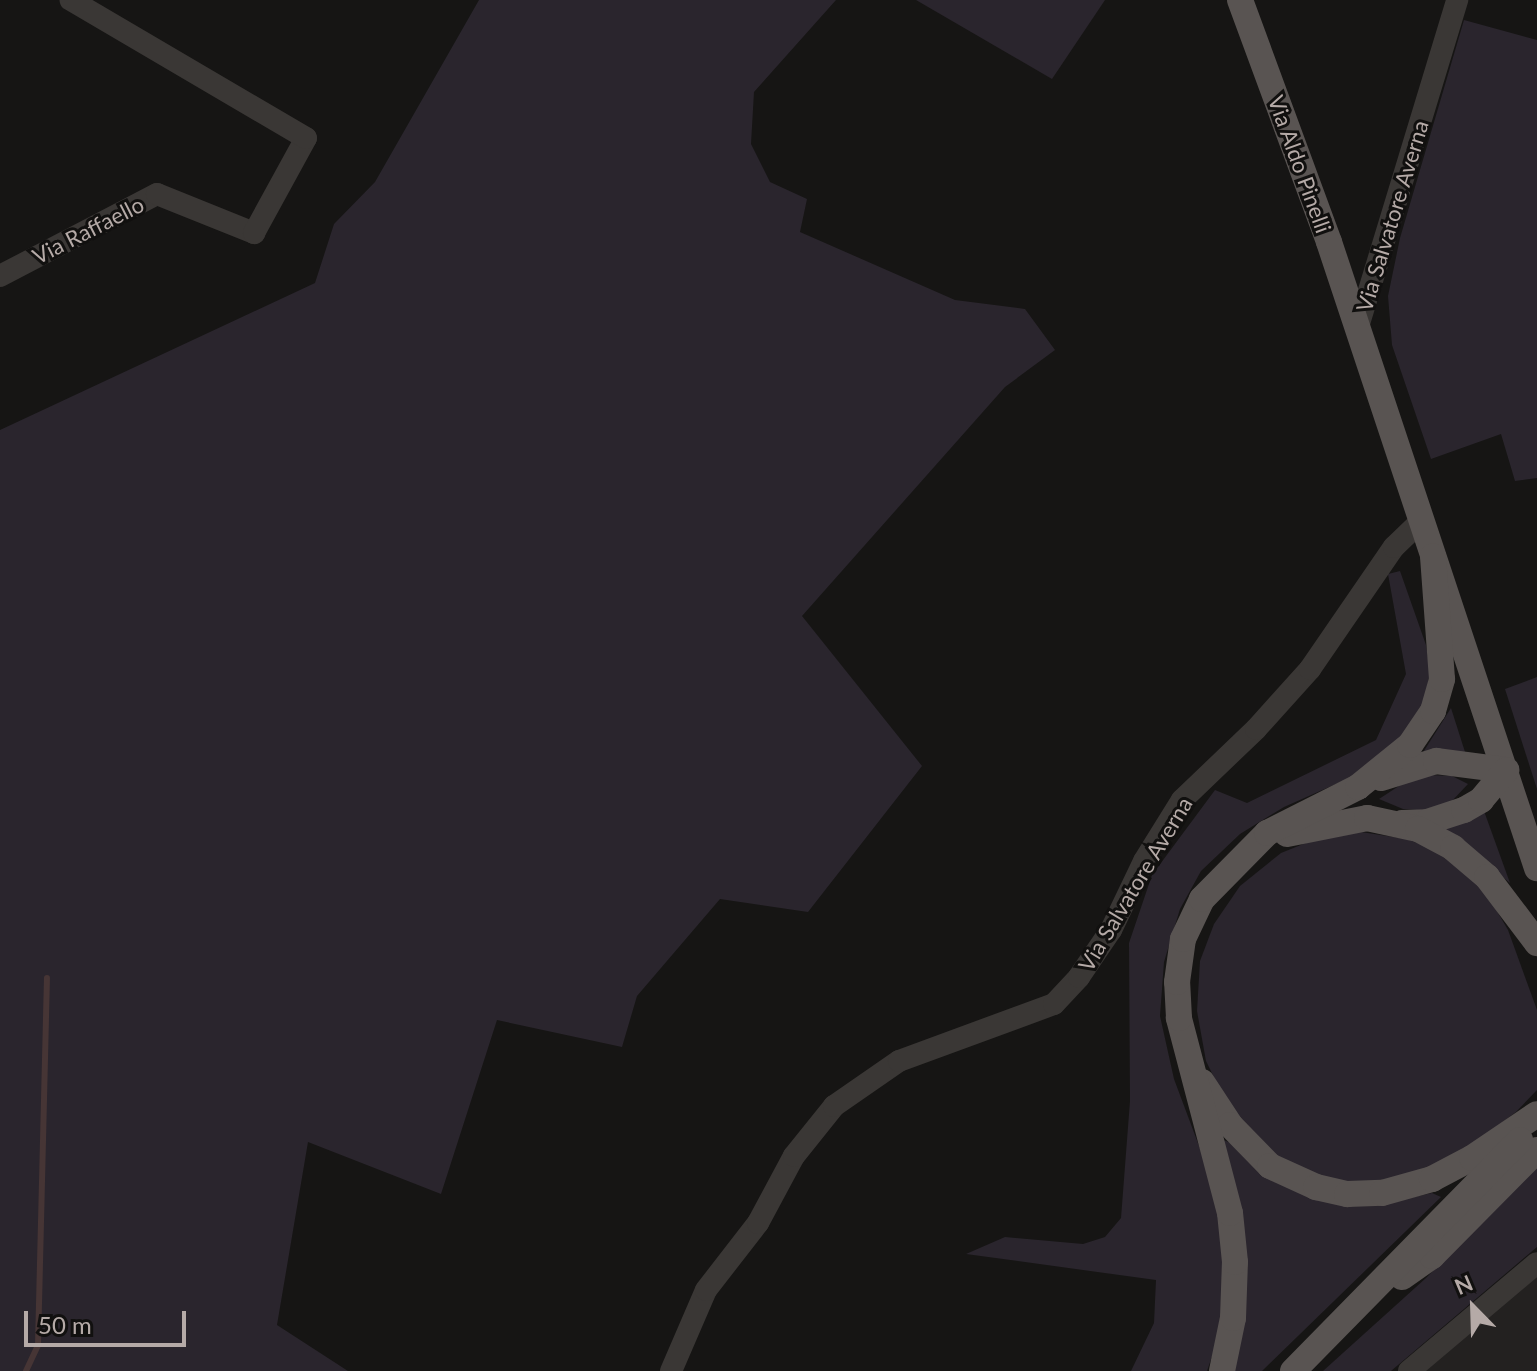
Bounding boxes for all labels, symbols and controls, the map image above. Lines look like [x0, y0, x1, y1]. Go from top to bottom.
street label: Via Aldo Pinelli [1263, 91, 1337, 237]
street label: Via Salvatore Averna [1350, 117, 1434, 315]
street label: Via Raffaello [28, 191, 148, 269]
street label: Via Salvatore Averna [1072, 792, 1198, 976]
north arrow [1433, 1267, 1513, 1347]
text: N [1450, 1269, 1476, 1300]
scale bar [28, 1295, 190, 1345]
text: 50 m [38, 1310, 92, 1339]

